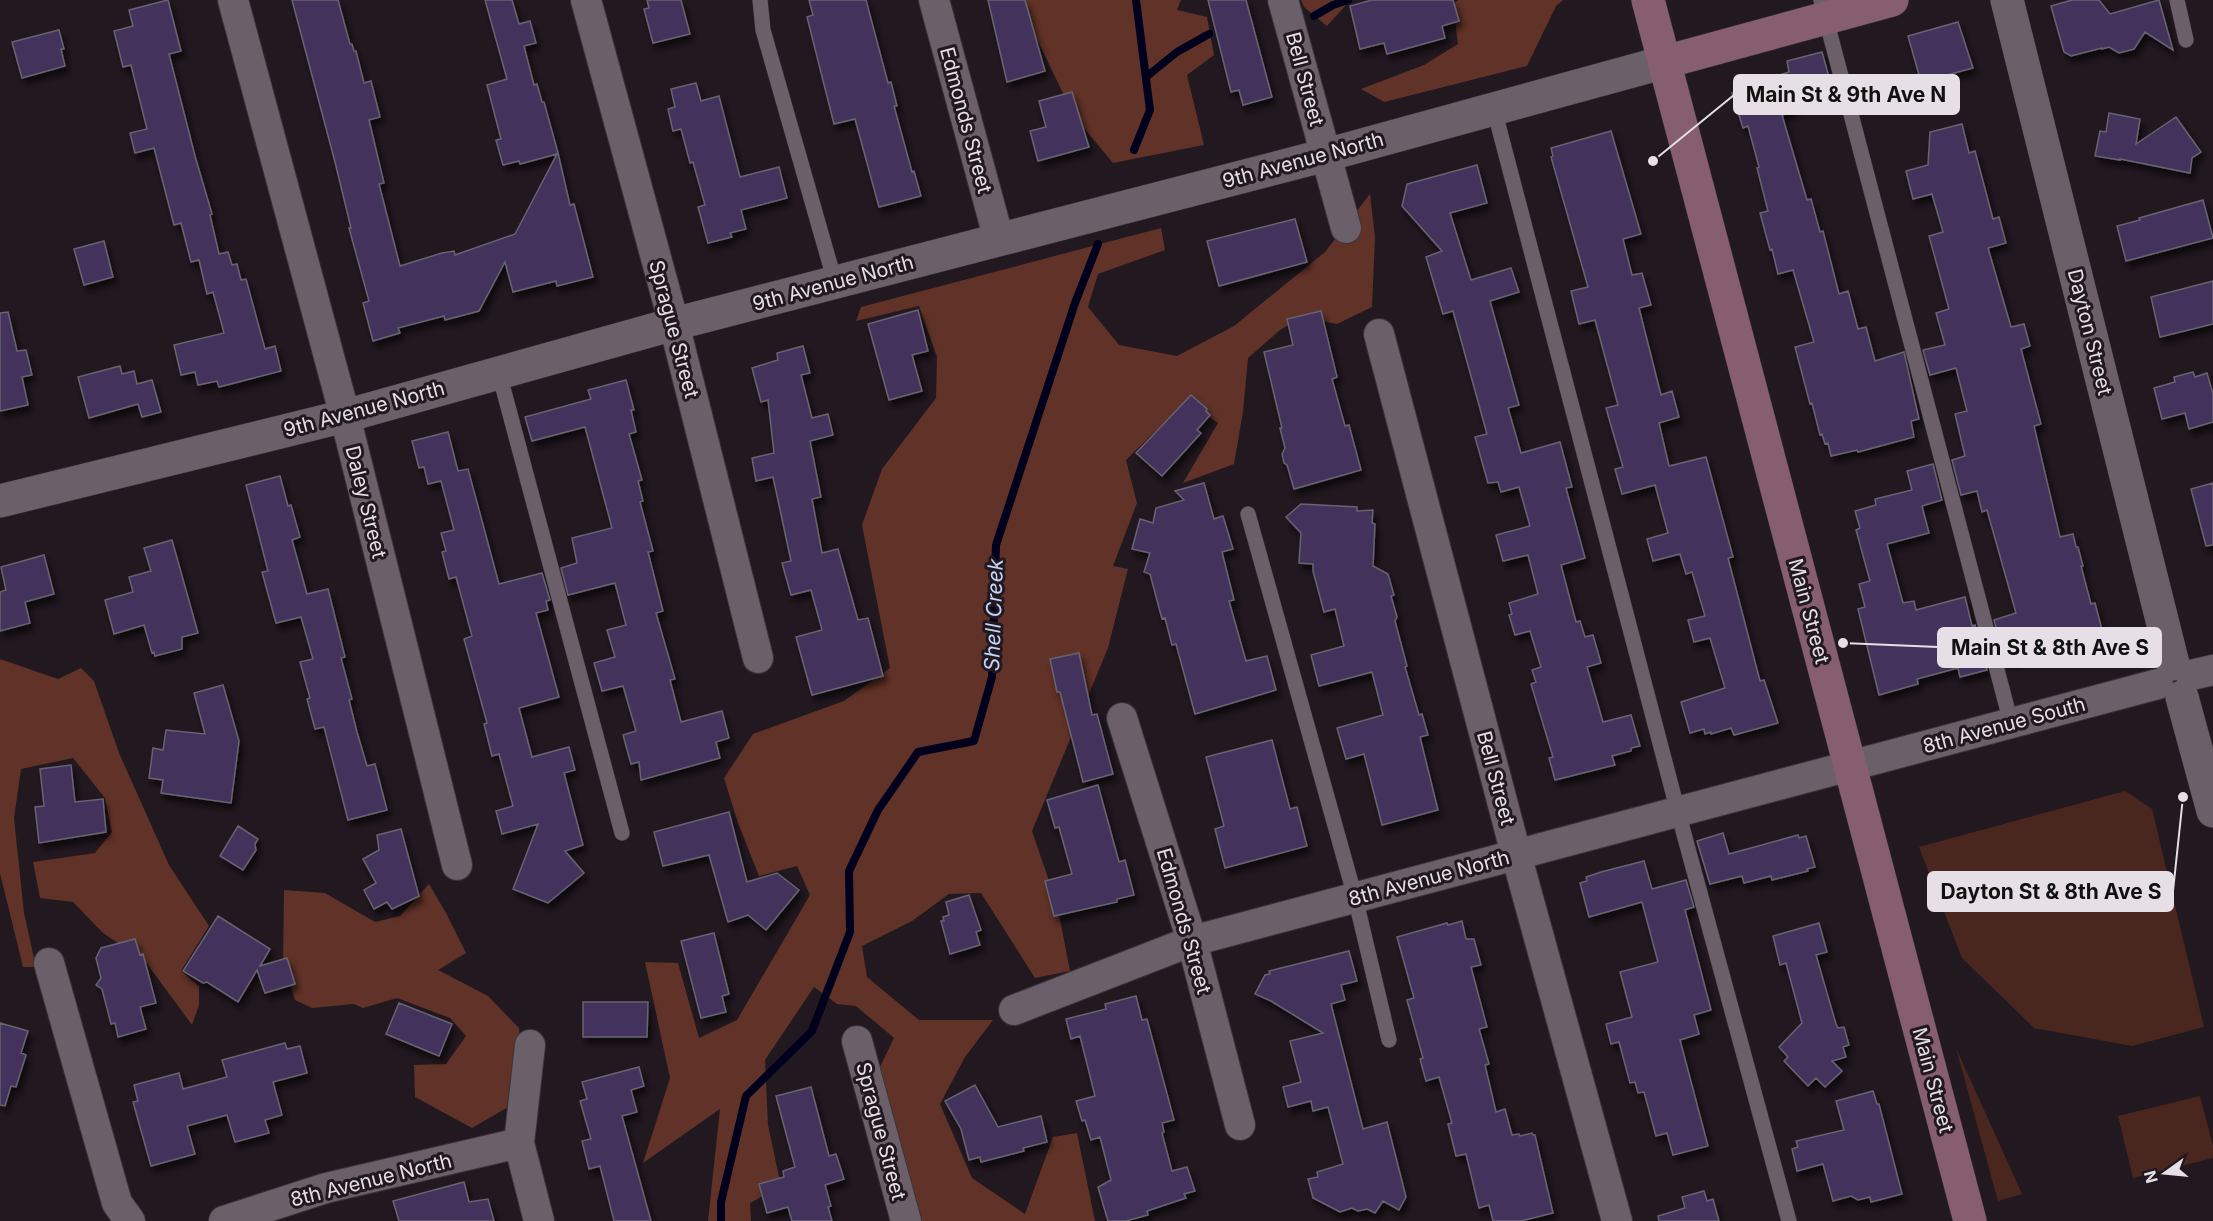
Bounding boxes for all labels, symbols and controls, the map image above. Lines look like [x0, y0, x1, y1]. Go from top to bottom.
street label: Bell Street [1281, 29, 1329, 129]
street label: Edmonds Street [935, 44, 997, 196]
callout: Main St & 9th Ave N [1734, 75, 1959, 114]
text: Main St & 9th Ave N [1746, 82, 1946, 107]
street label: 9th Avenue North [1220, 127, 1386, 193]
street label: 9th Avenue North [750, 250, 916, 316]
street label: Sprague Street [644, 257, 704, 401]
street label: Dayton Street [2063, 266, 2117, 398]
street label: 9th Avenue North [281, 376, 447, 442]
street label: Daley Street [340, 443, 392, 561]
street label: Main Street [1783, 556, 1835, 667]
water label: Shell Creek [979, 558, 1008, 672]
callout: Main St & 8th Ave S [1938, 628, 2161, 667]
text: Main St & 8th Ave S [1951, 635, 2149, 660]
street label: 8th Avenue South [1920, 692, 2088, 758]
street label: Bell Street [1472, 728, 1520, 828]
street label: Edmonds Street [1152, 845, 1216, 997]
street label: 8th Avenue North [1346, 845, 1512, 911]
callout: Dayton St & 8th Ave S [1928, 872, 2173, 911]
text: Dayton St & 8th Ave S [1940, 879, 2162, 904]
street label: Main Street [1907, 1025, 1959, 1136]
street label: Sprague Street [851, 1059, 911, 1203]
north arrow [2135, 1143, 2195, 1203]
street label: 8th Avenue North [288, 1148, 454, 1212]
text: N [2139, 1168, 2162, 1185]

